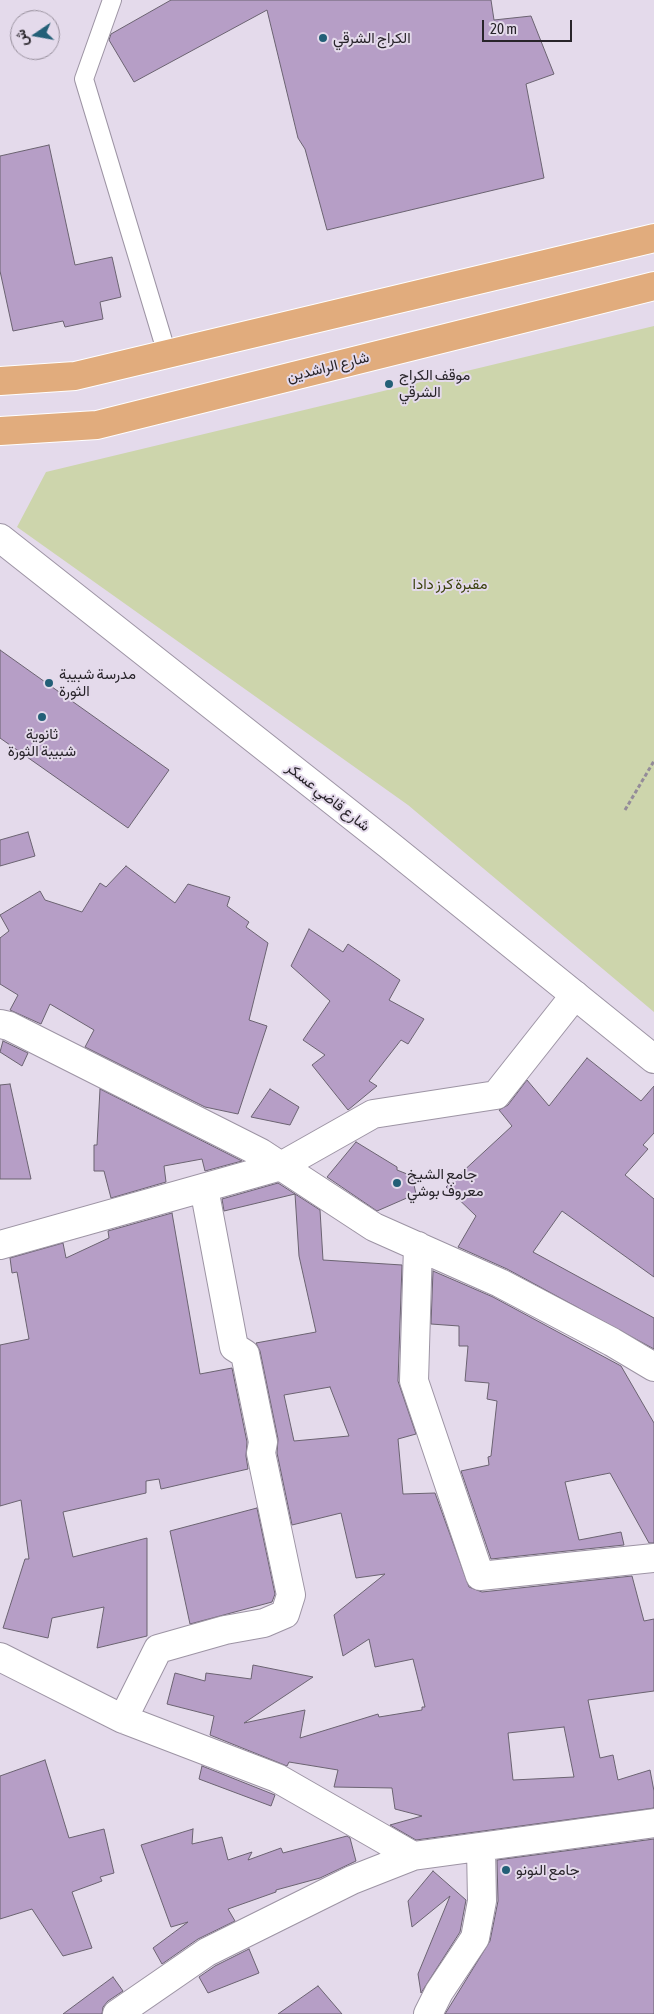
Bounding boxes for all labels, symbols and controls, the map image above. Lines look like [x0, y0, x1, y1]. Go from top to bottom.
north arrow [10, 10, 60, 60]
scale bar [484, 10, 574, 42]
text: 20 m [490, 20, 517, 37]
text: ش [12, 28, 31, 48]
place label: الكراج الشرقي [333, 29, 411, 47]
marker: الكراج الشرقي [317, 32, 329, 44]
street label: شارع الراشدين [285, 348, 371, 386]
place label: موقف الكراج الشرقي [399, 366, 470, 401]
marker: موقف الكراج الشرقي [383, 378, 395, 390]
park label: مقبرة كرز دادا [412, 575, 488, 593]
place label: مدرسة شبيبة الثورة [59, 665, 136, 700]
marker: مدرسة شبيبة الثورة [43, 677, 55, 689]
marker: ثانوية شبيبة الثورة [36, 711, 48, 723]
place label: ثانوية شبيبة الثورة [8, 725, 76, 760]
street label: شارع قاضي عسكر [283, 759, 373, 835]
place label: جامع الشيخ معروف بوشي [407, 1165, 484, 1200]
marker: جامع الشيخ معروف بوشي [391, 1177, 403, 1189]
place label: جامع النونو [516, 1861, 580, 1879]
marker: جامع النونو [500, 1864, 512, 1876]

